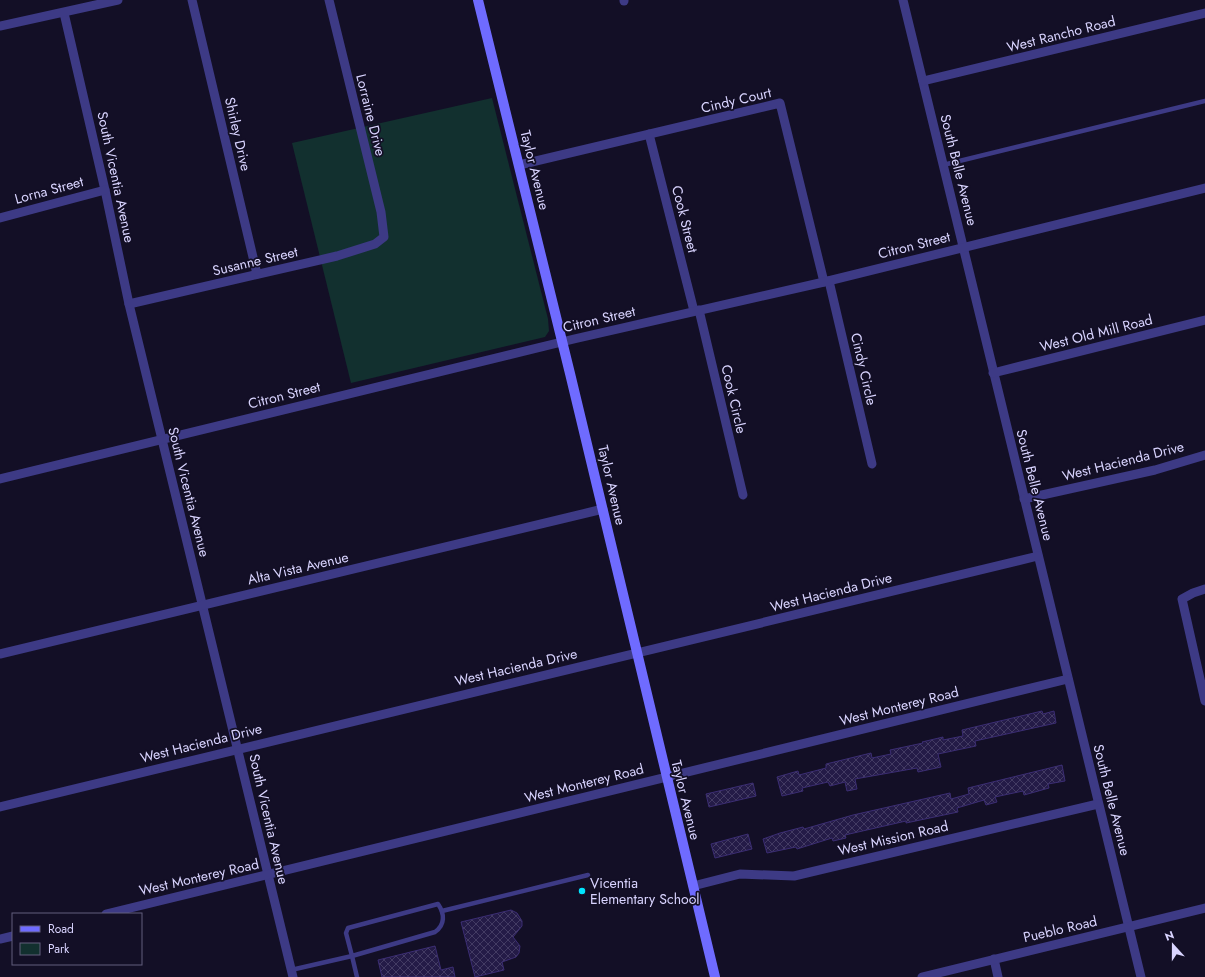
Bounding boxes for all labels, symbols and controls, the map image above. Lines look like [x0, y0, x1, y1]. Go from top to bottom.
street label: West Rancho Road [1005, 11, 1117, 57]
street label: Lorraine Drive [351, 72, 391, 158]
street label: Cindy Court [699, 82, 774, 118]
street label: Shirley Drive [220, 95, 256, 173]
street label: South Vicentia Avenue [92, 110, 140, 244]
street label: South Belle Avenue [935, 112, 983, 228]
street label: Taylor Avenue [515, 128, 555, 212]
street label: Lorna Street [12, 171, 86, 209]
street label: Cook Street [667, 183, 703, 255]
street label: Citron Street [876, 226, 953, 264]
street label: Susanne Street [210, 241, 300, 281]
street label: Citron Street [561, 301, 638, 337]
street label: West Old Mill Road [1038, 309, 1154, 357]
street label: Cindy Circle [846, 331, 882, 407]
street label: Cook Circle [716, 363, 752, 435]
street label: Citron Street [246, 376, 323, 414]
street label: South Vicentia Avenue [163, 425, 215, 559]
street label: South Belle Avenue [1011, 427, 1059, 543]
street label: West Hacienda Drive [1060, 436, 1186, 486]
street label: Taylor Avenue [593, 443, 631, 527]
street label: Alta Vista Avenue [245, 547, 351, 589]
street label: West Hacienda Drive [768, 567, 894, 617]
street label: West Hacienda Drive [453, 643, 579, 691]
street label: West Monterey Road [837, 682, 961, 730]
street label: West Hacienda Drive [138, 718, 264, 768]
street label: South Belle Avenue [1088, 742, 1136, 858]
street label: South Vicentia Avenue [244, 752, 294, 886]
street label: Taylor Avenue [666, 758, 706, 842]
street label: West Monterey Road [522, 759, 646, 807]
street label: West Mission Road [836, 816, 950, 860]
street label: West Monterey Road [137, 854, 261, 900]
place label: Vicentia Elementary School [590, 873, 700, 909]
marker: Vicentia Elementary School [577, 886, 587, 896]
street label: Pueblo Road [1021, 911, 1099, 947]
legend [12, 913, 142, 965]
text: Road [48, 920, 74, 938]
north arrow [1153, 925, 1193, 965]
text: N [1162, 927, 1176, 945]
text: Park [48, 940, 70, 958]

